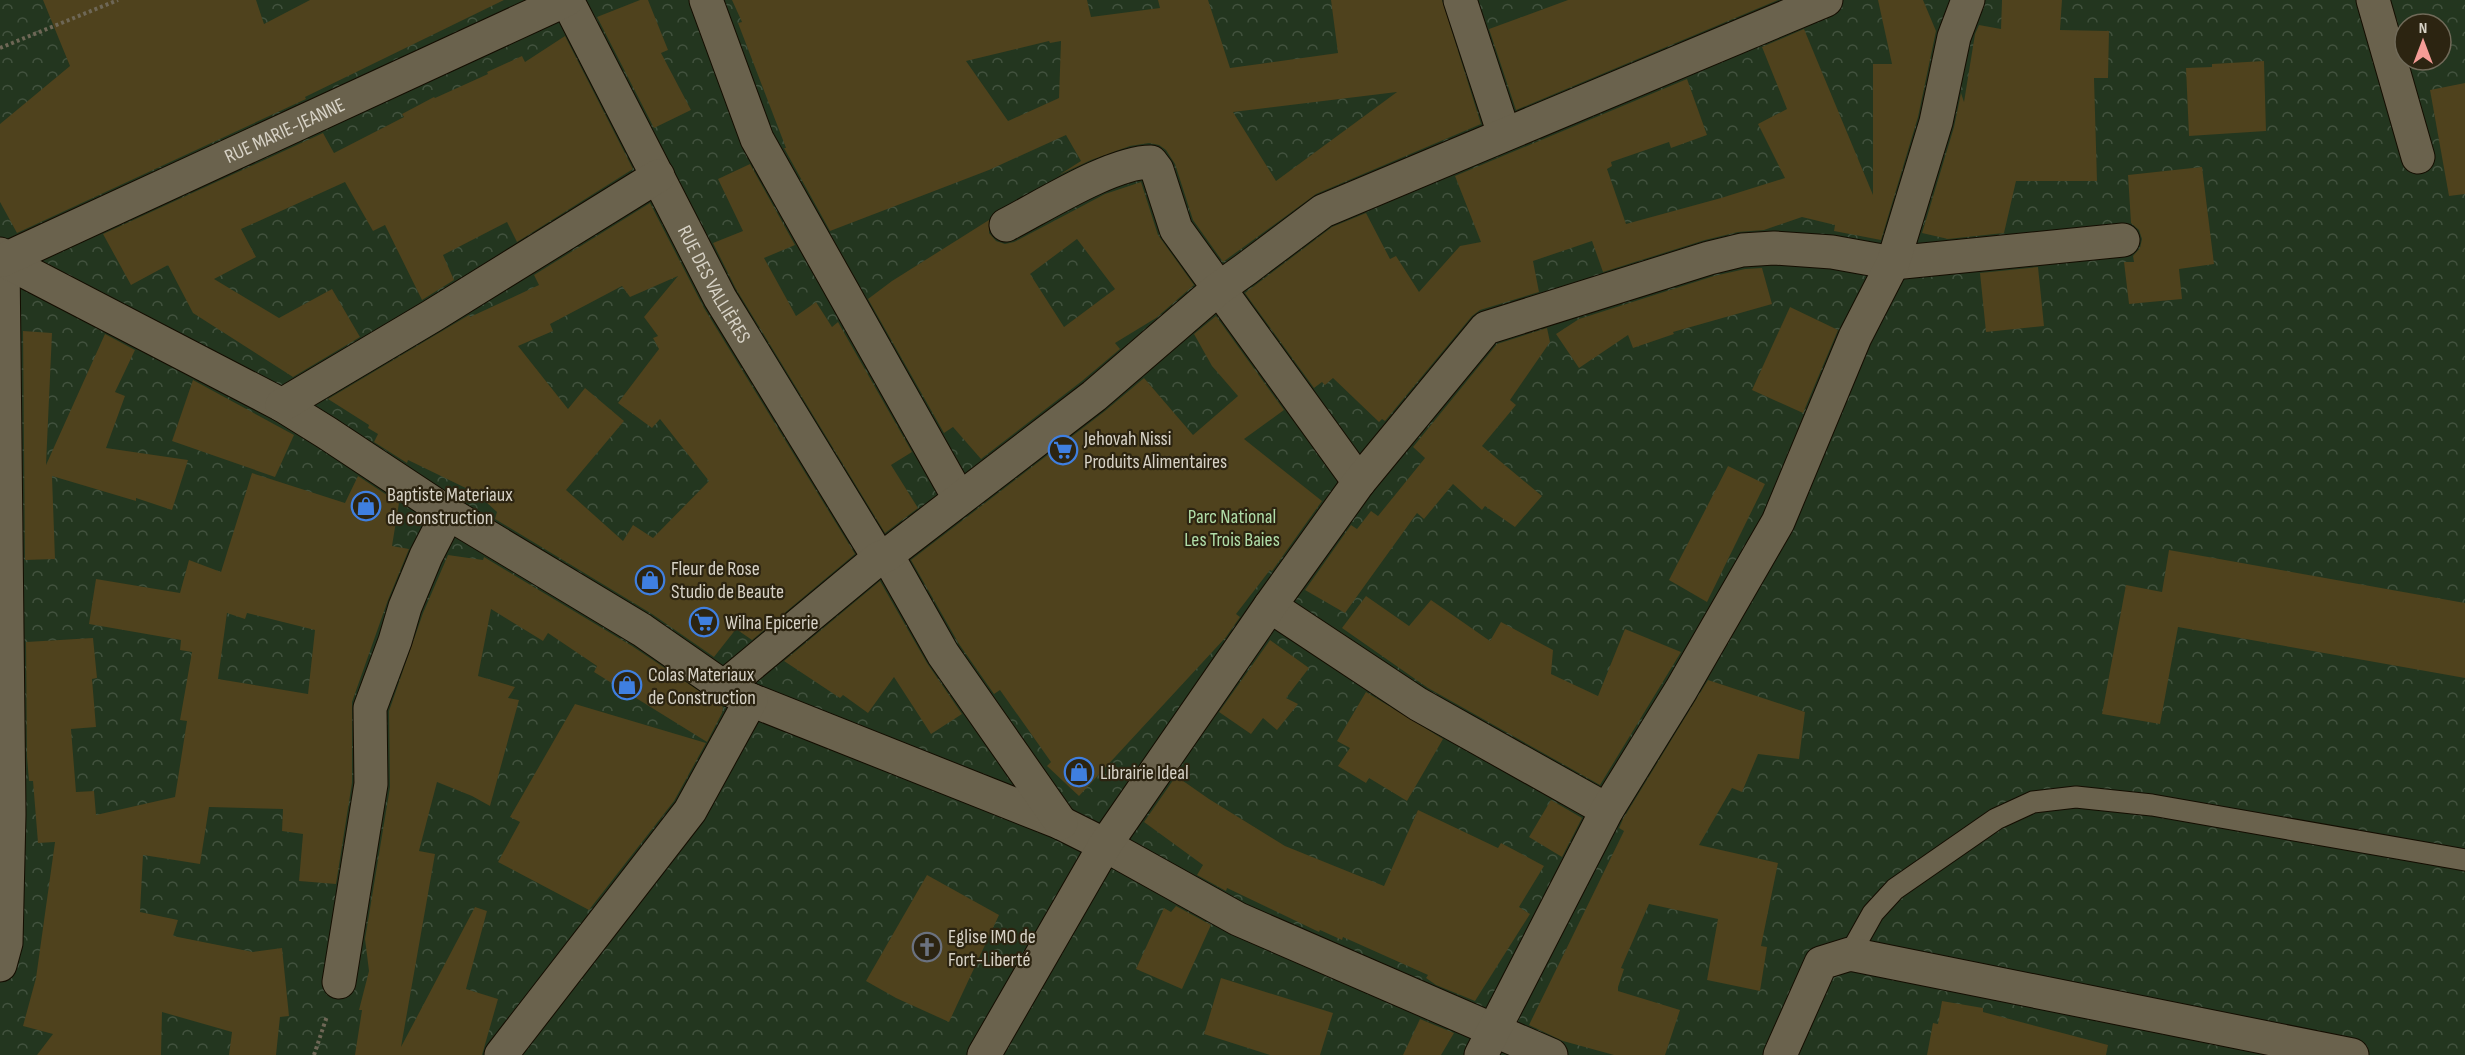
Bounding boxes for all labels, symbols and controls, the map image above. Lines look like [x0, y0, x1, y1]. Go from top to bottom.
north arrow [2393, 12, 2453, 72]
text: N [2419, 19, 2427, 38]
street label: RUE MARIE-JEANNE [221, 93, 349, 169]
street label: RUE DES VALLIÈRES [672, 222, 756, 348]
place label: Jehovah Nissi Produits Alimentaires [1083, 427, 1227, 474]
supermarket icon: Jehovah Nissi Produits Alimentaires [1047, 434, 1079, 466]
place label: Baptiste Materiaux de construction [387, 483, 513, 530]
shop icon: Baptiste Materiaux de construction [350, 490, 382, 522]
park label: Parc National Les Trois Baies [1184, 505, 1280, 552]
place label: Fleur de Rose Studio de Beaute [671, 557, 784, 604]
shop icon: Fleur de Rose Studio de Beaute [634, 564, 666, 596]
supermarket icon: Wilna Epicerie [688, 606, 720, 638]
place label: Wilna Epicerie [725, 611, 819, 635]
place label: Colas Materiaux de Construction [648, 663, 756, 710]
shop icon: Colas Materiaux de Construction [611, 669, 643, 701]
shop icon: Librairie Ideal [1063, 756, 1095, 788]
place label: Librairie Ideal [1100, 761, 1189, 785]
place label: Eglise IMO de Fort-Liberté [948, 925, 1036, 972]
church icon: Eglise IMO de Fort-Liberté [911, 931, 943, 963]

